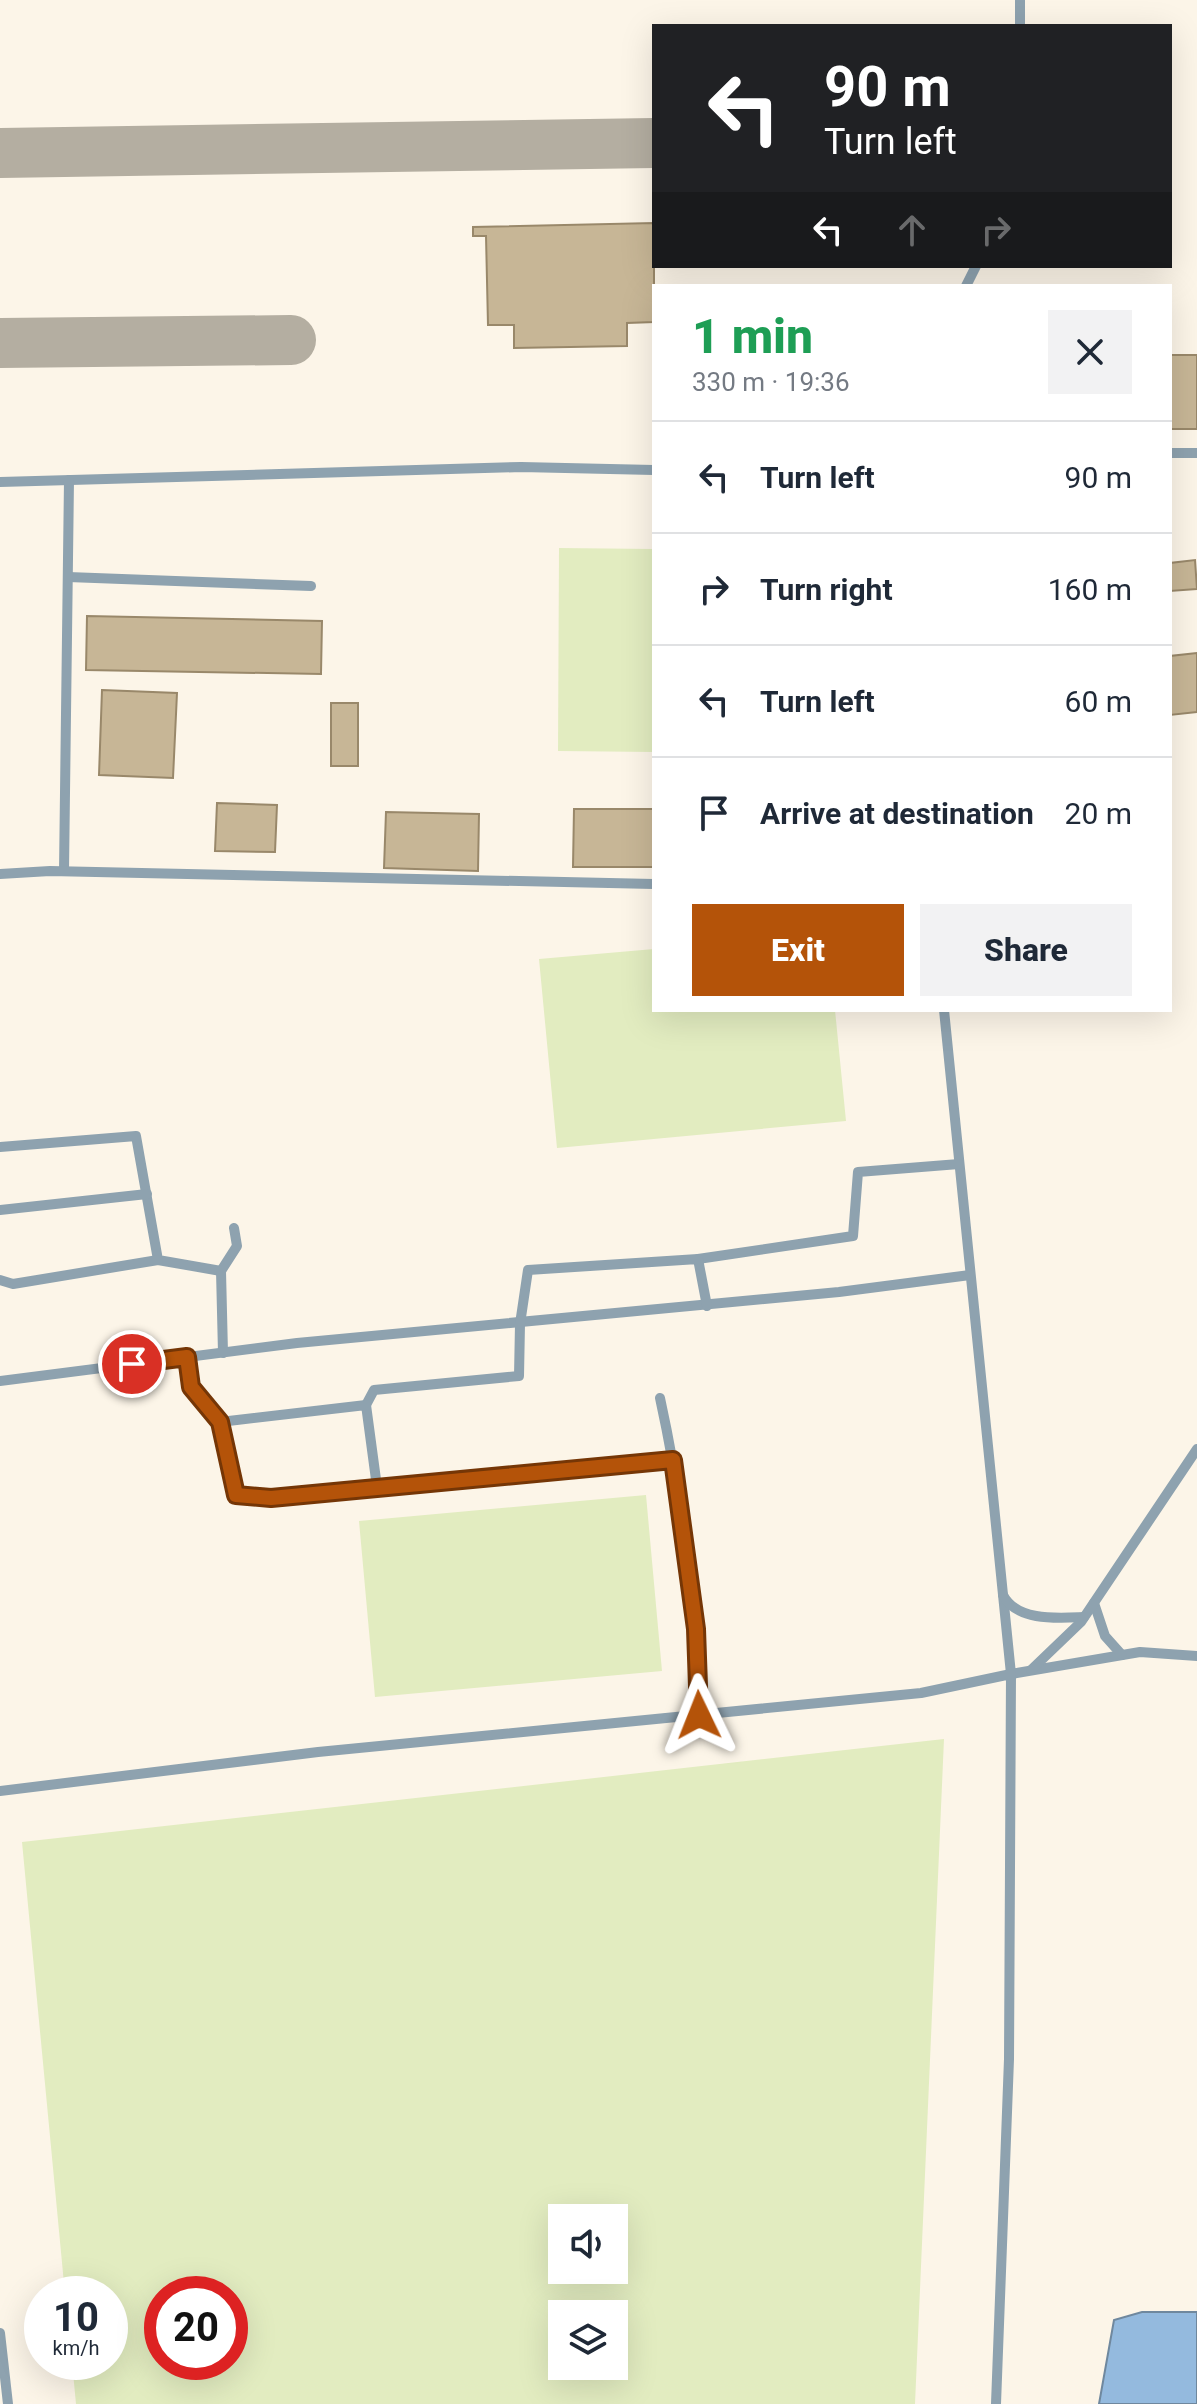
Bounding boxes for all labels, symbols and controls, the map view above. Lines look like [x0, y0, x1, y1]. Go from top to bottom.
text: 90 m [824, 54, 951, 120]
icon: left [692, 56, 796, 160]
text: Turn left [824, 121, 957, 163]
icon: left [806, 208, 850, 252]
icon: ahead [890, 208, 934, 252]
icon: right [974, 208, 1018, 252]
text: 1 min [692, 308, 813, 365]
button: close [1048, 310, 1132, 394]
text: 330 m · 19:36 [692, 367, 850, 397]
icon: left [692, 455, 736, 499]
text: Turn left [760, 460, 875, 495]
text: 90 m [1065, 460, 1132, 495]
icon: right [692, 567, 736, 611]
text: Turn right [760, 572, 893, 607]
text: 160 m [1048, 572, 1132, 607]
icon: left [692, 679, 736, 723]
text: Turn left [760, 684, 875, 719]
text: 60 m [1065, 684, 1132, 719]
icon: arrive [692, 791, 736, 835]
text: Arrive at destination [760, 796, 1034, 831]
text: 20 m [1065, 796, 1132, 831]
button: Exit [692, 904, 904, 996]
button: Share [920, 904, 1132, 996]
pin [98, 1330, 166, 1398]
icon: arrive [110, 1342, 154, 1386]
position arrow [657, 1673, 741, 1757]
map controls [548, 2204, 628, 2380]
button: sound [548, 2204, 628, 2284]
speed limit sign: 20 [144, 2276, 248, 2380]
text: 10 [53, 2294, 99, 2341]
button: layers [548, 2300, 628, 2380]
text: km/h [53, 2336, 99, 2360]

